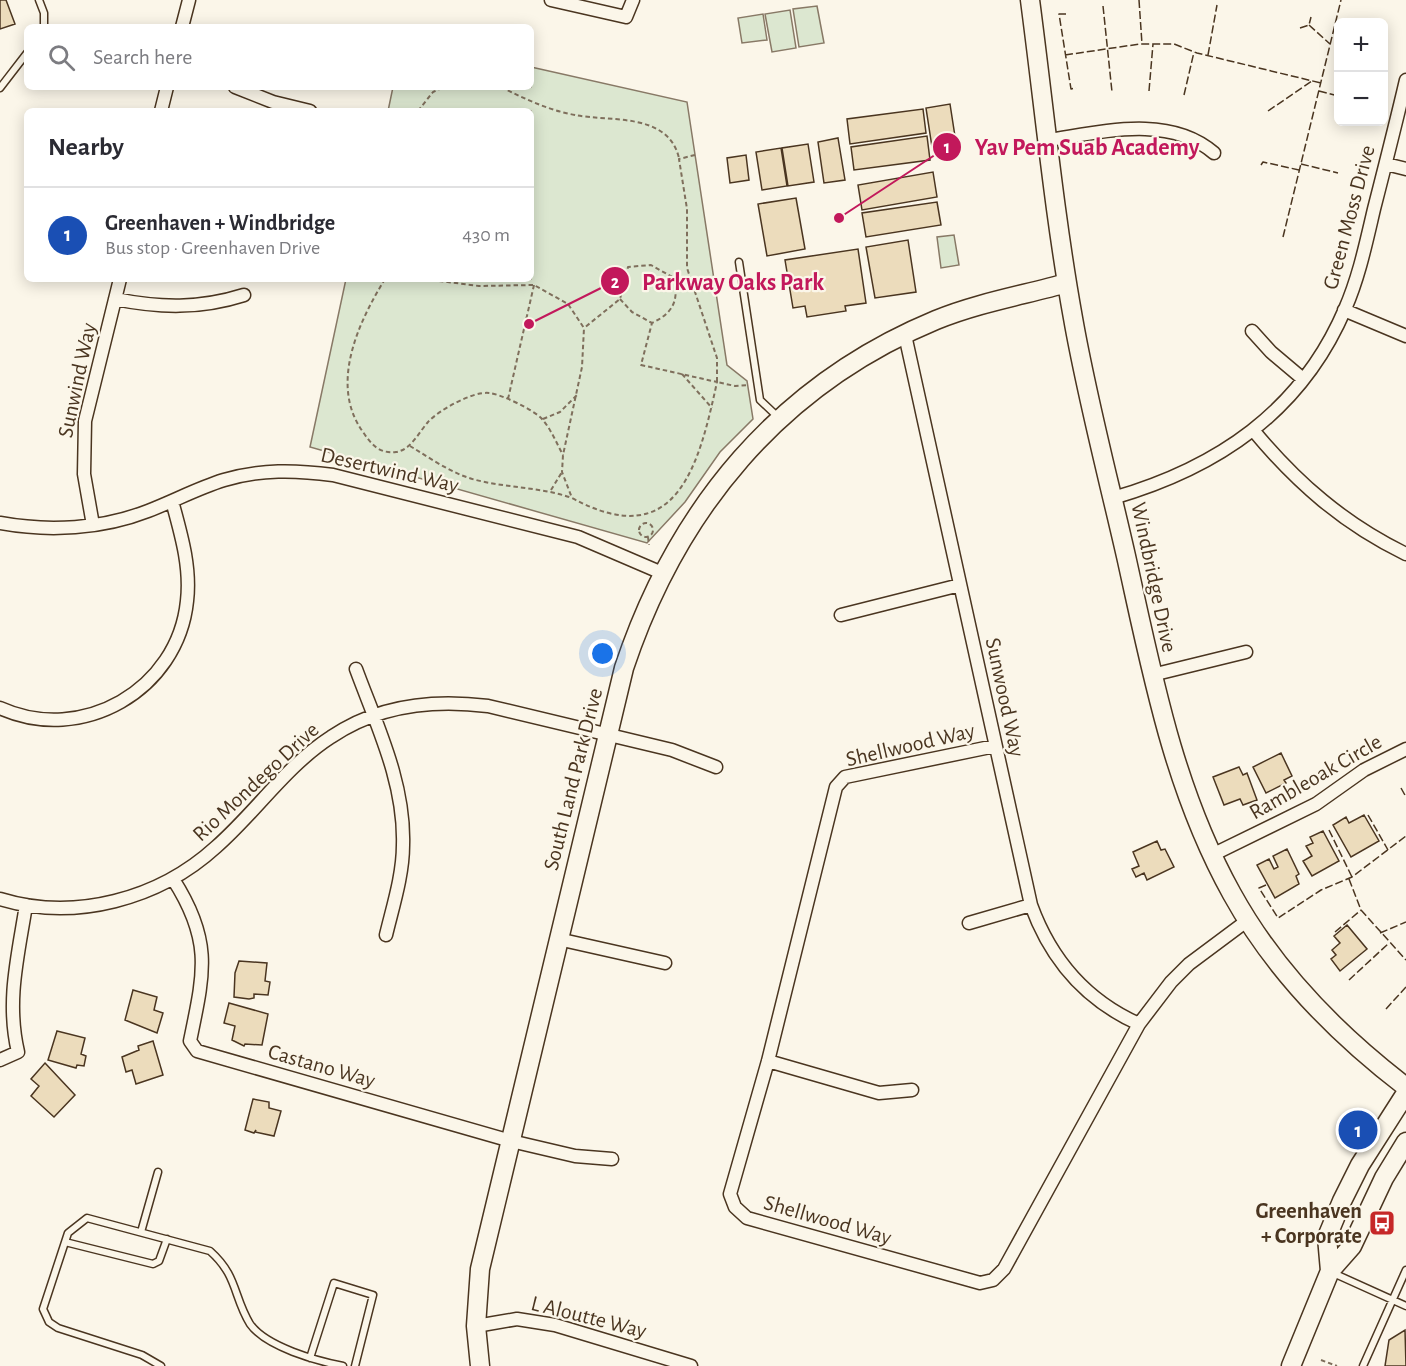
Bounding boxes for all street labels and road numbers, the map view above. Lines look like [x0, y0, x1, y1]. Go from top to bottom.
street label: Green Moss Drive [1319, 143, 1379, 292]
street label: Sunwind Way [54, 320, 100, 440]
street label: Desertwind Way [319, 443, 462, 497]
street label: Windbridge Drive [1127, 500, 1181, 654]
street label: Sunwood Way [982, 636, 1029, 759]
street label: South Land Park Drive [540, 686, 606, 873]
street label: Rio Mondego Drive [189, 718, 323, 845]
street label: Shellwood Way [844, 719, 977, 770]
street label: Rambleoak Circle [1246, 730, 1385, 824]
street label: Castano Way [266, 1040, 378, 1092]
street label: Shellwood Way [761, 1191, 895, 1249]
street label: L Aloutte Way [529, 1292, 649, 1342]

